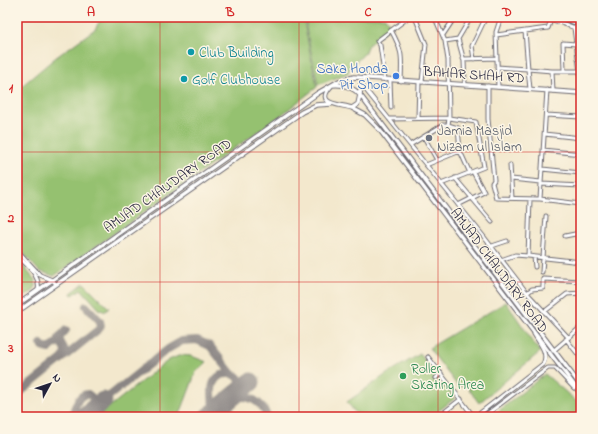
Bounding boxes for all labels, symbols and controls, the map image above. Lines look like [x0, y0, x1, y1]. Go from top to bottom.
text: A [87, 3, 95, 22]
text: B [225, 3, 235, 22]
text: C [364, 3, 372, 22]
text: D [501, 3, 512, 22]
place label: Club Building [199, 43, 274, 65]
marker: Club Building [186, 47, 196, 57]
place label: Saka Honda Pit Shop [317, 59, 388, 96]
street label: BAHAR SHAH RD [422, 61, 525, 90]
place label: Golf Clubhouse [192, 70, 281, 91]
marker: Saka Honda Pit Shop [391, 71, 401, 81]
marker: Golf Clubhouse [179, 74, 189, 84]
text: 1 [9, 79, 14, 98]
place label: Jamia Masjid Nizam ul Islam [437, 121, 522, 158]
marker: Jamia Masjid Nizam ul Islam [424, 133, 434, 143]
street label: AMJAD CHAUDARY ROAD [99, 134, 236, 238]
street label: AMJAD CHAUDARY ROAD [445, 204, 553, 338]
text: 2 [7, 209, 15, 228]
text: 3 [7, 339, 14, 358]
place label: Roller Skating Area [411, 359, 484, 397]
north arrow [30, 364, 70, 404]
text: N [48, 370, 65, 386]
marker: Roller Skating Area [398, 371, 408, 381]

